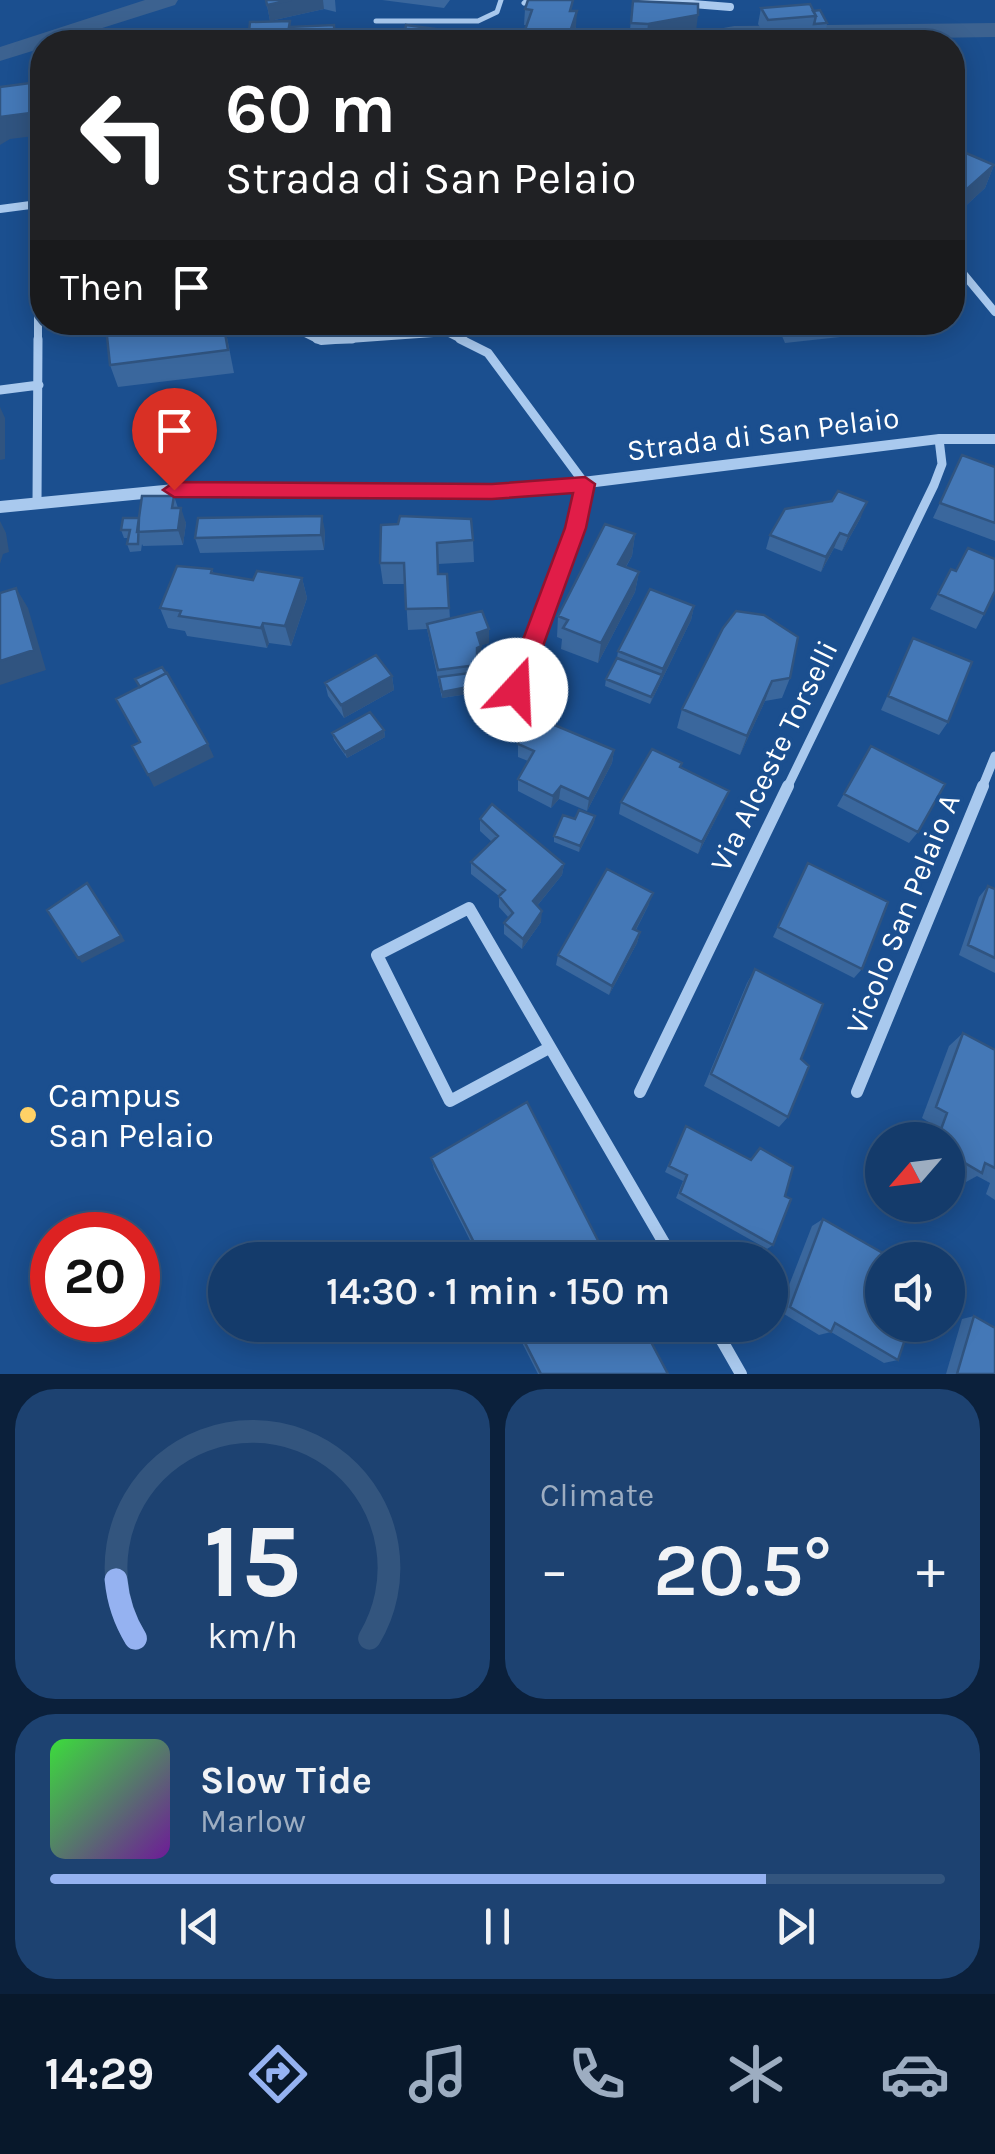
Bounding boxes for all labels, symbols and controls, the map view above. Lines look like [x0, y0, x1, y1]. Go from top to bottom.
text: 60 m [225, 68, 396, 150]
icon: left [60, 70, 190, 200]
text: Strada di San Pelaio [225, 152, 636, 204]
icon: arrive [164, 260, 219, 315]
text: Then [60, 265, 144, 310]
pin [132, 388, 217, 491]
street label: Strada di San Pelaio [625, 399, 901, 469]
icon: arrive [147, 403, 202, 458]
street label: Via Alceste Torselli [703, 635, 845, 877]
position arrow [464, 638, 568, 742]
street label: Vicolo San Pelaio A [838, 789, 968, 1039]
place label: Campus San Pelaio [48, 1075, 214, 1156]
marker: Campus San Pelaio [17, 1104, 39, 1126]
north arrow [865, 1122, 965, 1222]
map controls [865, 1122, 965, 1342]
speed limit sign: 20 [30, 1212, 160, 1342]
button: sound [865, 1242, 965, 1342]
text: 14:30 · 1 min · 150 m [326, 1269, 670, 1314]
text: Climate [540, 1477, 654, 1514]
text: 15 [204, 1501, 301, 1622]
text: 20.5° [653, 1526, 832, 1614]
text: − [540, 1538, 569, 1602]
text: + [916, 1538, 945, 1602]
text: km/h [207, 1615, 298, 1657]
text: Slow Tide [200, 1758, 372, 1803]
text: Marlow [200, 1803, 306, 1840]
icon: previous [172, 1899, 227, 1954]
icon: pause [470, 1899, 525, 1954]
icon: next [768, 1899, 823, 1954]
icon: directions [243, 2039, 313, 2109]
icon: music [403, 2039, 473, 2109]
icon: phone [562, 2039, 632, 2109]
icon: climate [721, 2039, 791, 2109]
icon: car [880, 2039, 950, 2109]
text: 14:29 [45, 2048, 154, 2100]

